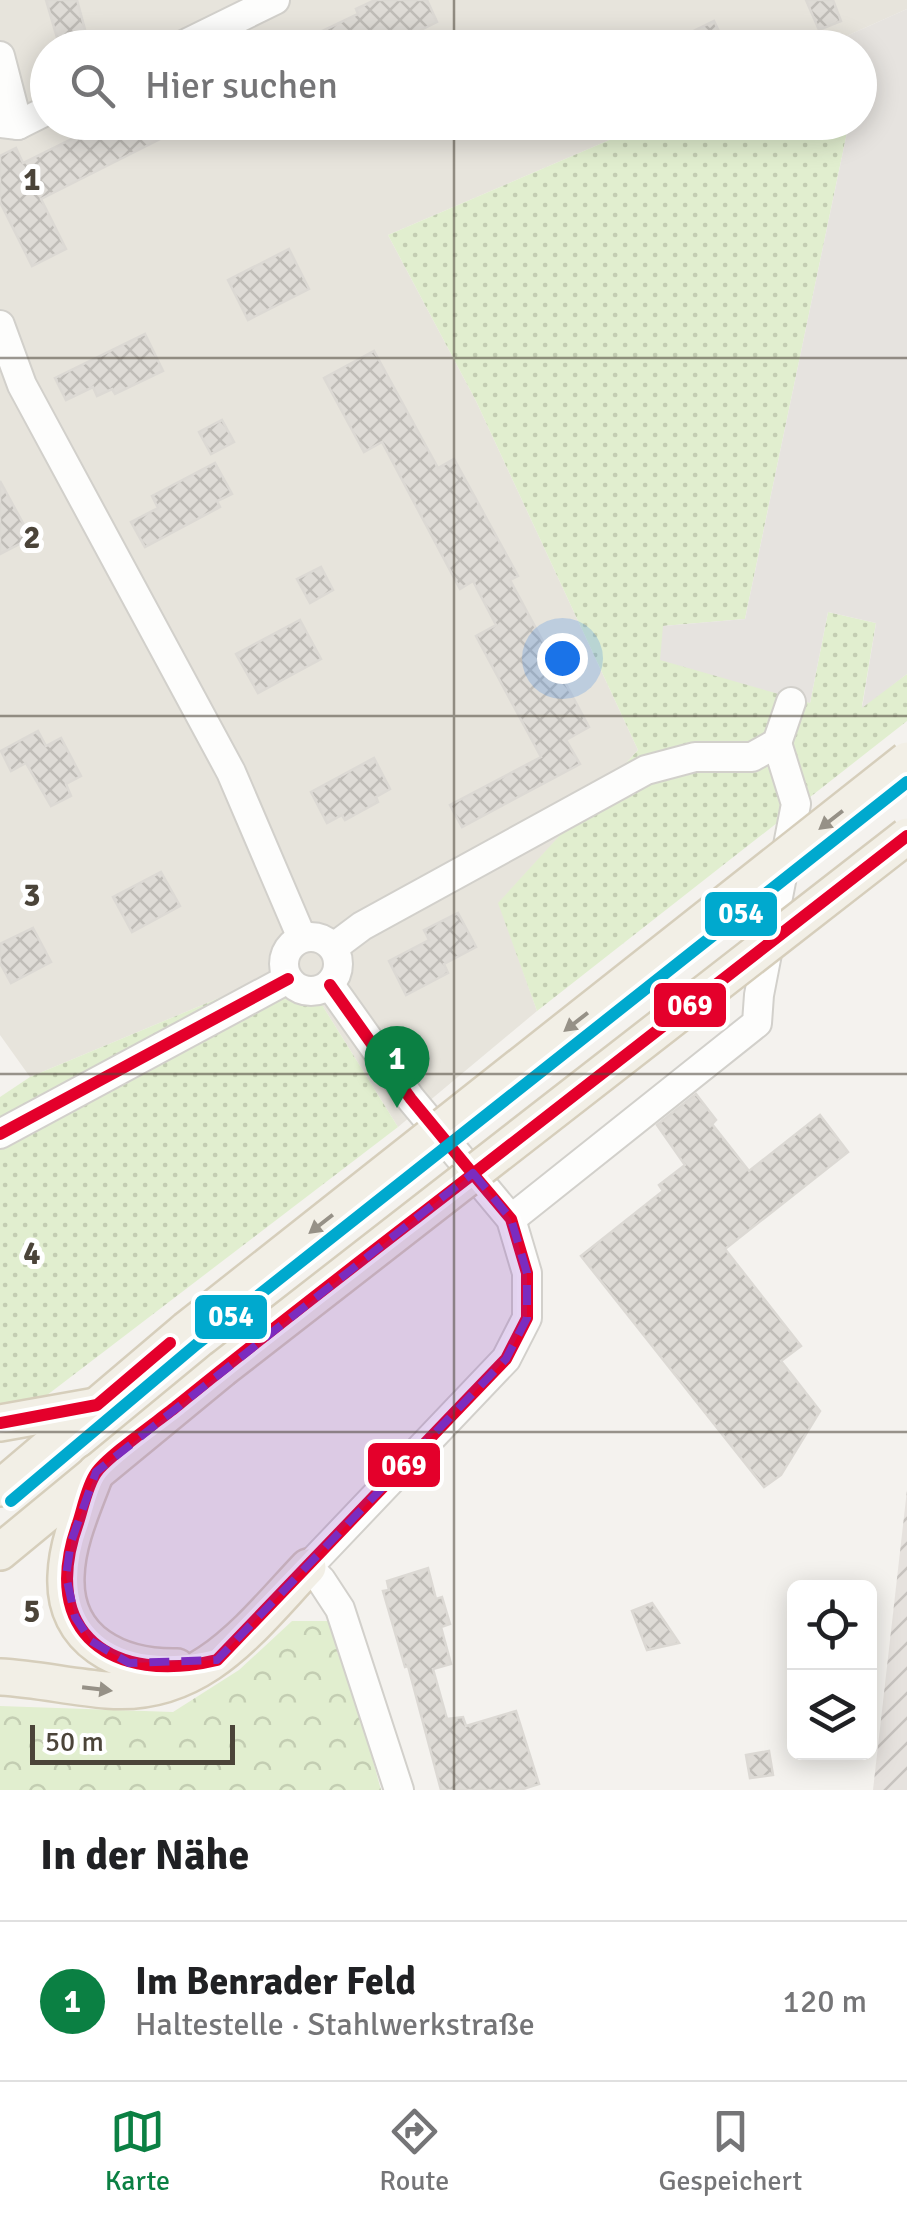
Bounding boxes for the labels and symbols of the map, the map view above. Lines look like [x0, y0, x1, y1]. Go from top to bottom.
text: 1 [23, 160, 41, 199]
text: 2 [23, 518, 41, 557]
your location [537, 633, 588, 684]
one-way arrow [818, 809, 843, 830]
text: 3 [23, 876, 41, 915]
line badge: 054 [703, 890, 779, 938]
text: 054 [718, 897, 764, 931]
line badge: 069 [652, 981, 728, 1029]
text: 069 [667, 989, 713, 1023]
one-way arrow [563, 1011, 588, 1032]
pin: 1 [364, 1026, 430, 1108]
one-way arrow [308, 1213, 334, 1233]
text: 4 [23, 1234, 41, 1273]
line badge: 054 [193, 1293, 269, 1341]
text: 054 [208, 1300, 254, 1334]
line badge: 069 [366, 1441, 442, 1489]
text: 069 [381, 1449, 427, 1483]
text: 5 [23, 1592, 41, 1631]
one-way arrow [81, 1681, 113, 1697]
scale bar [30, 1720, 235, 1764]

